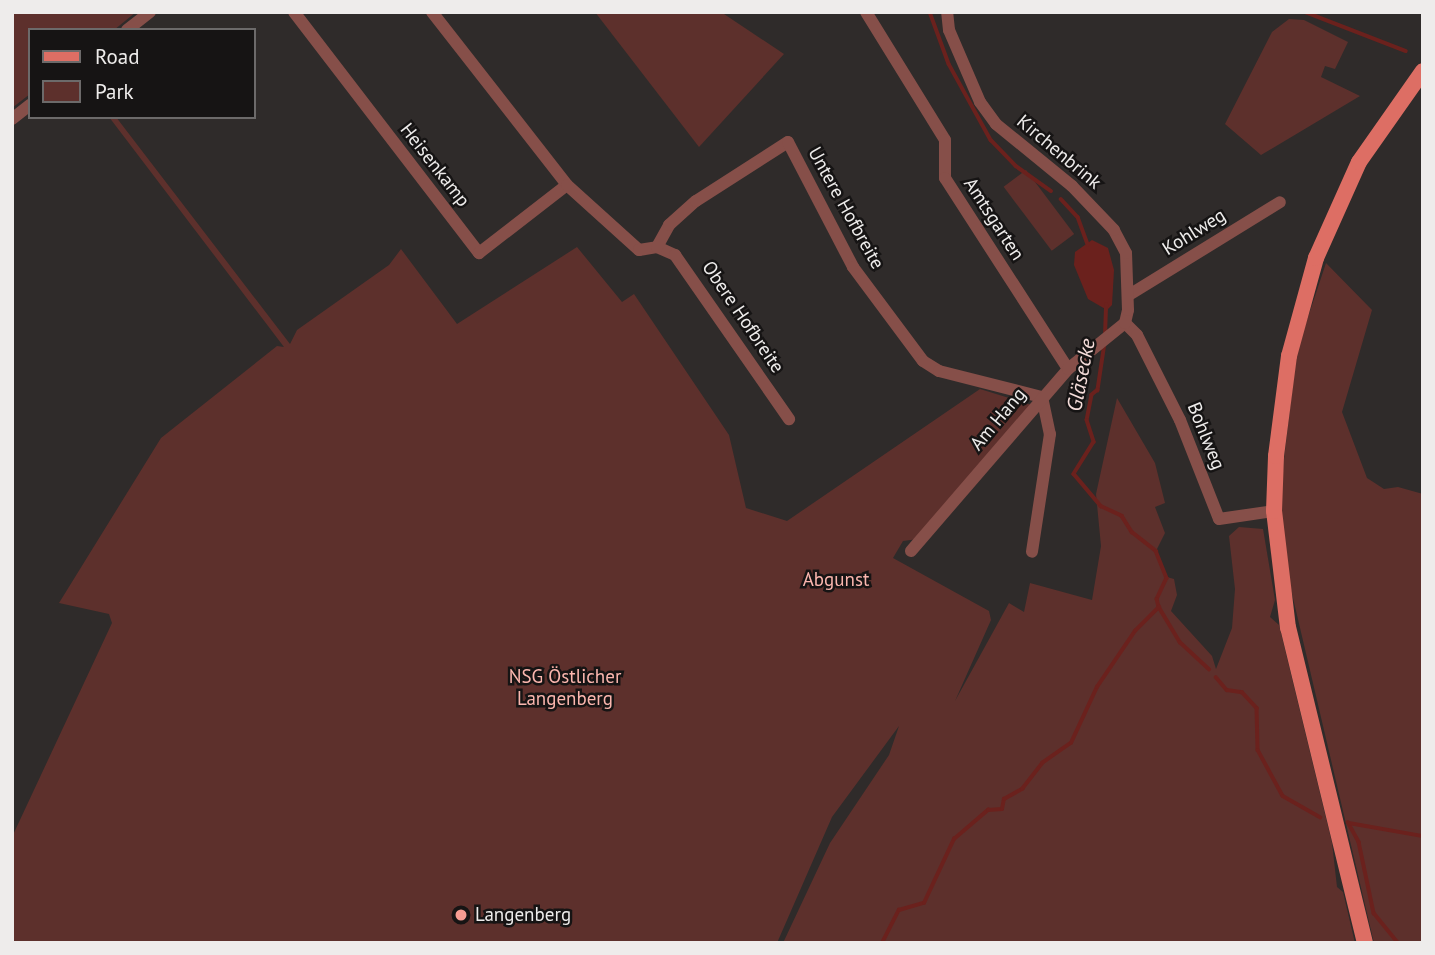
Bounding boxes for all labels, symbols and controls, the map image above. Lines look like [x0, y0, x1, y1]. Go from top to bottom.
legend [28, 28, 256, 119]
text: Road [95, 43, 139, 70]
text: Park [95, 78, 134, 105]
street label: Kirchenbrink [1012, 110, 1106, 194]
street label: Heisenkamp [395, 119, 475, 211]
street label: Untere Hofbreite [803, 143, 889, 273]
street label: Amtsgarten [959, 173, 1029, 265]
street label: Kohlweg [1158, 204, 1230, 260]
street label: Obere Hofbreite [697, 257, 789, 377]
water label: Gläsecke [1062, 336, 1100, 414]
street label: Am Hang [965, 383, 1031, 455]
street label: Bohlweg [1182, 399, 1230, 473]
park label: Abgunst [803, 569, 869, 591]
park label: NSG Östlicher Langenberg [509, 666, 621, 710]
place label: Langenberg [475, 904, 571, 926]
marker: Langenberg [453, 907, 469, 923]

